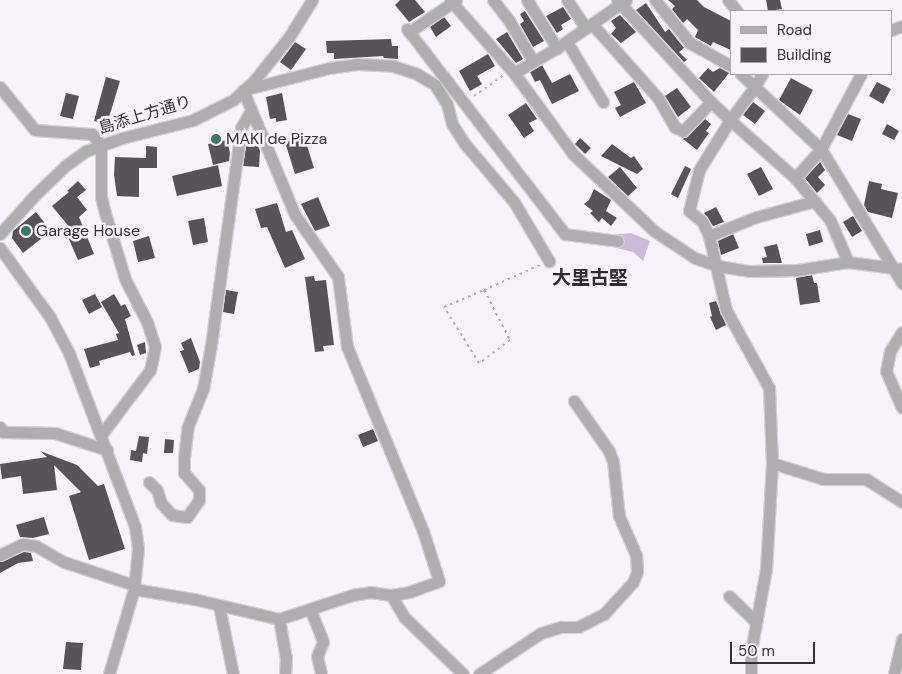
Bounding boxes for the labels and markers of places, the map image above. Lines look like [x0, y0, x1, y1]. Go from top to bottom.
place label: MAKI de Pizza [226, 129, 327, 149]
marker: MAKI de Pizza [210, 133, 222, 145]
place label: Garage House [36, 221, 140, 241]
marker: Garage House [20, 225, 32, 237]

